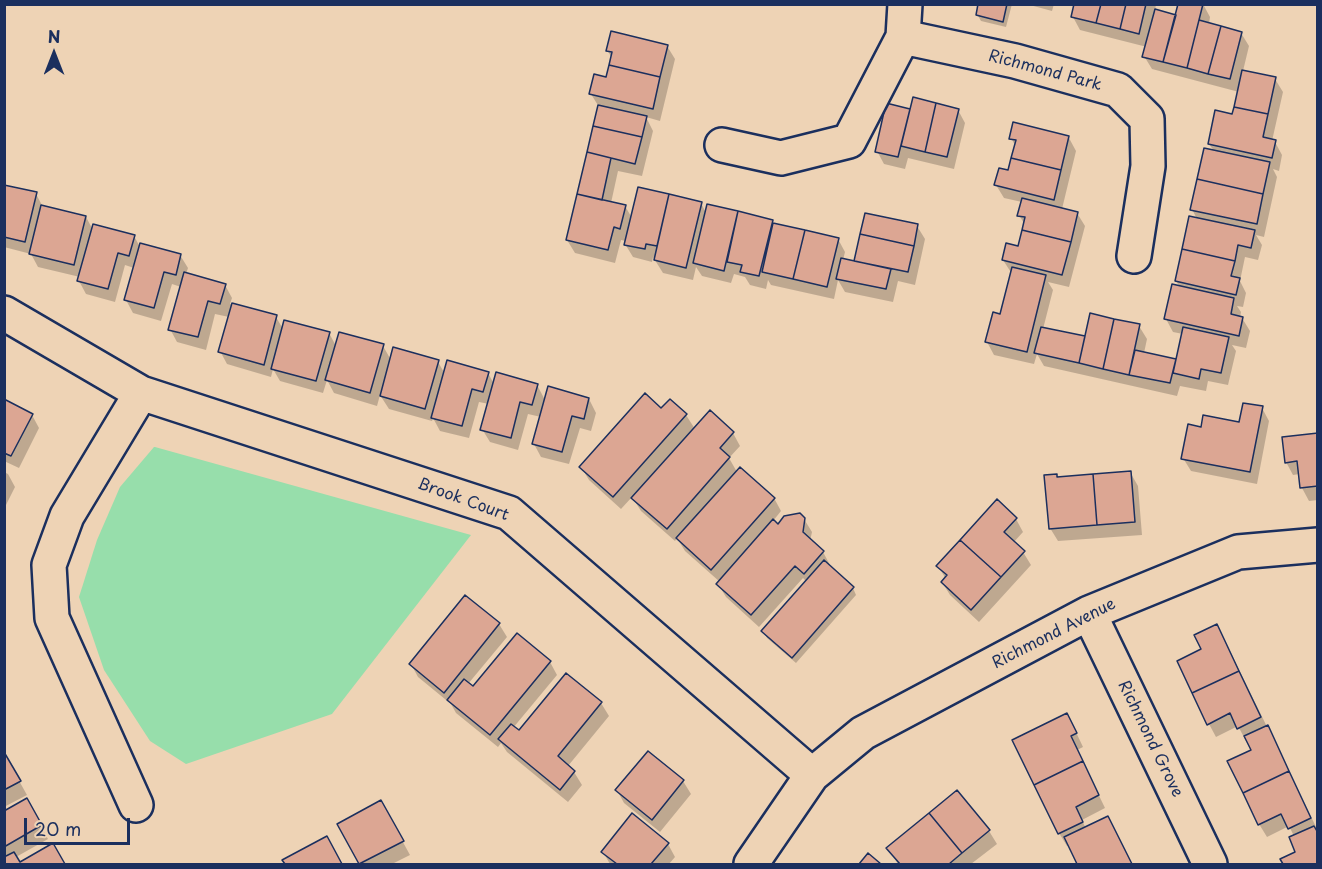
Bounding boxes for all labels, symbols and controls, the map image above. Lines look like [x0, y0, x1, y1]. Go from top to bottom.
north arrow [24, 24, 84, 84]
text: N [48, 24, 60, 48]
street label: Richmond Park [986, 47, 1104, 95]
street label: Brook Court [415, 475, 511, 525]
street label: Richmond Avenue [989, 595, 1119, 673]
street label: Richmond Grove [1113, 678, 1187, 800]
scale bar [27, 806, 134, 844]
text: 20 m [35, 815, 81, 842]

